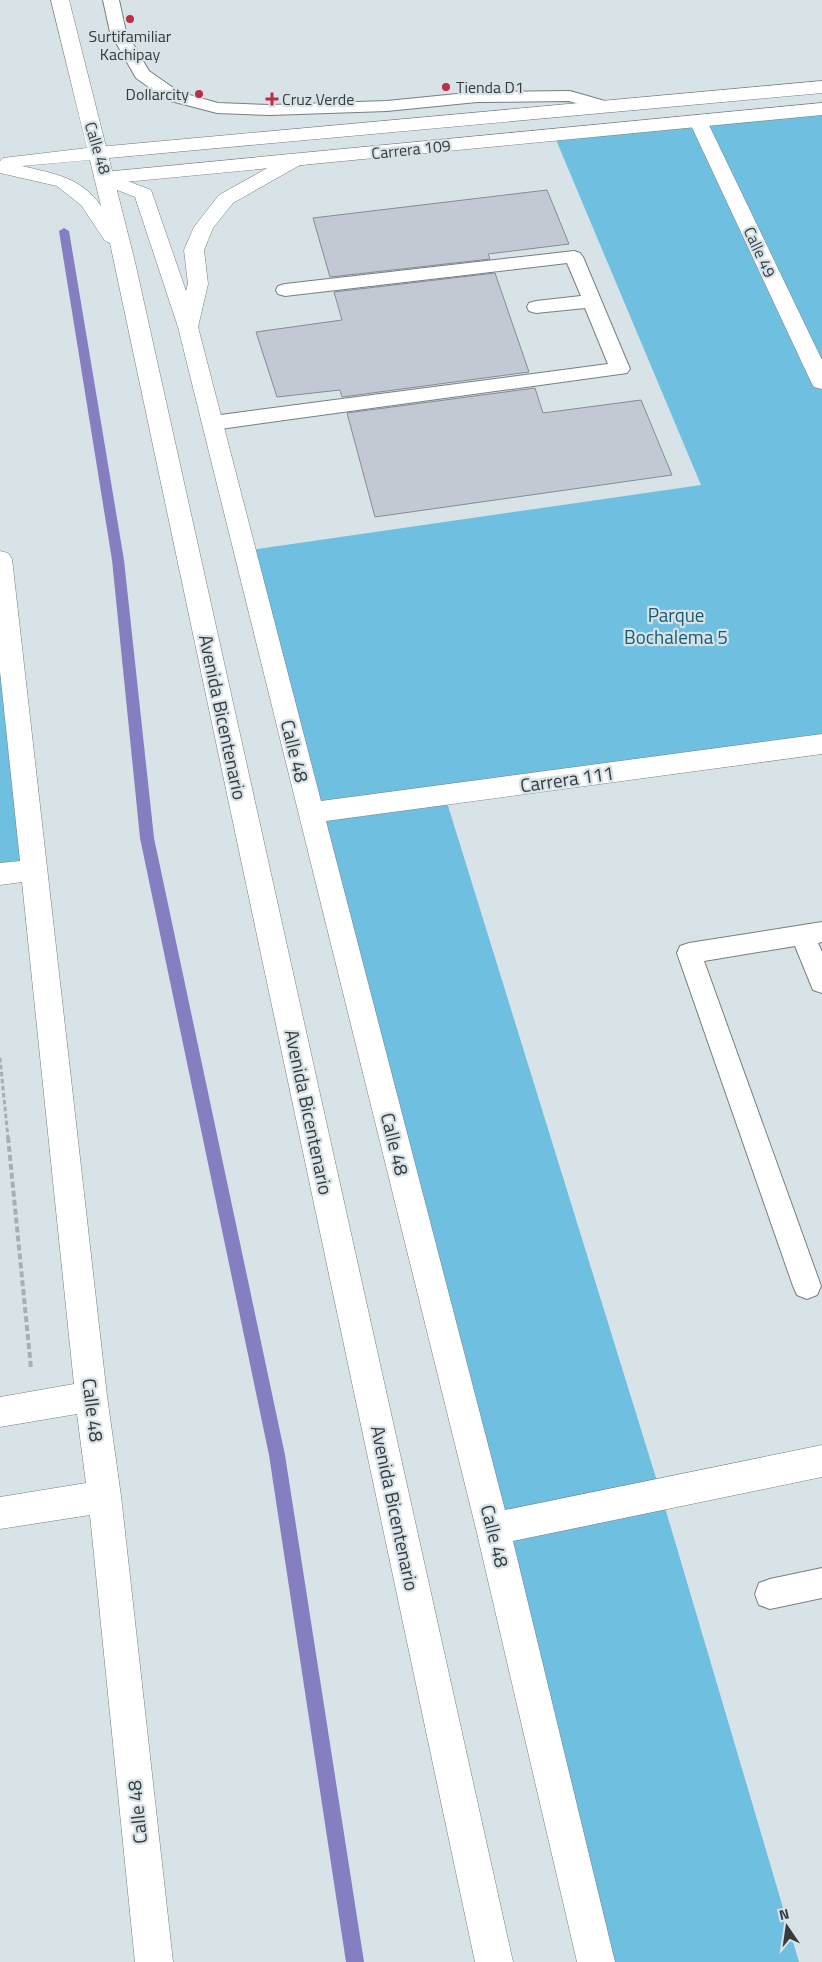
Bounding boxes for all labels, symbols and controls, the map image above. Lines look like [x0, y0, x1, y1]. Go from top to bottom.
marker: Surtifamiliar Kachipay [124, 13, 136, 25]
place label: Surtifamiliar Kachipay [89, 24, 172, 66]
place label: Tienda D1 [456, 75, 524, 99]
marker: Tienda D1 [440, 81, 452, 93]
place label: Dollarcity [126, 82, 189, 106]
place label: Cruz Verde [282, 87, 354, 111]
marker: Dollarcity [193, 88, 205, 100]
marker: Cruz Verde [266, 93, 278, 105]
street label: Calle 48 [79, 119, 117, 177]
street label: Carrera 109 [370, 133, 452, 165]
street label: Calle 49 [738, 223, 782, 281]
park label: Parque Bochalema 5 [624, 600, 728, 651]
street label: Avenida Bicentenario [192, 632, 255, 802]
street label: Calle 48 [274, 716, 317, 786]
street label: Carrera 111 [518, 758, 616, 799]
street label: Avenida Bicentenario [278, 1027, 341, 1197]
street label: Calle 48 [374, 1109, 417, 1179]
street label: Calle 48 [75, 1377, 112, 1444]
street label: Avenida Bicentenario [364, 1423, 427, 1593]
street label: Calle 48 [474, 1501, 517, 1571]
street label: Calle 48 [119, 1779, 154, 1845]
north arrow [762, 1902, 812, 1952]
text: N [777, 1903, 791, 1925]

